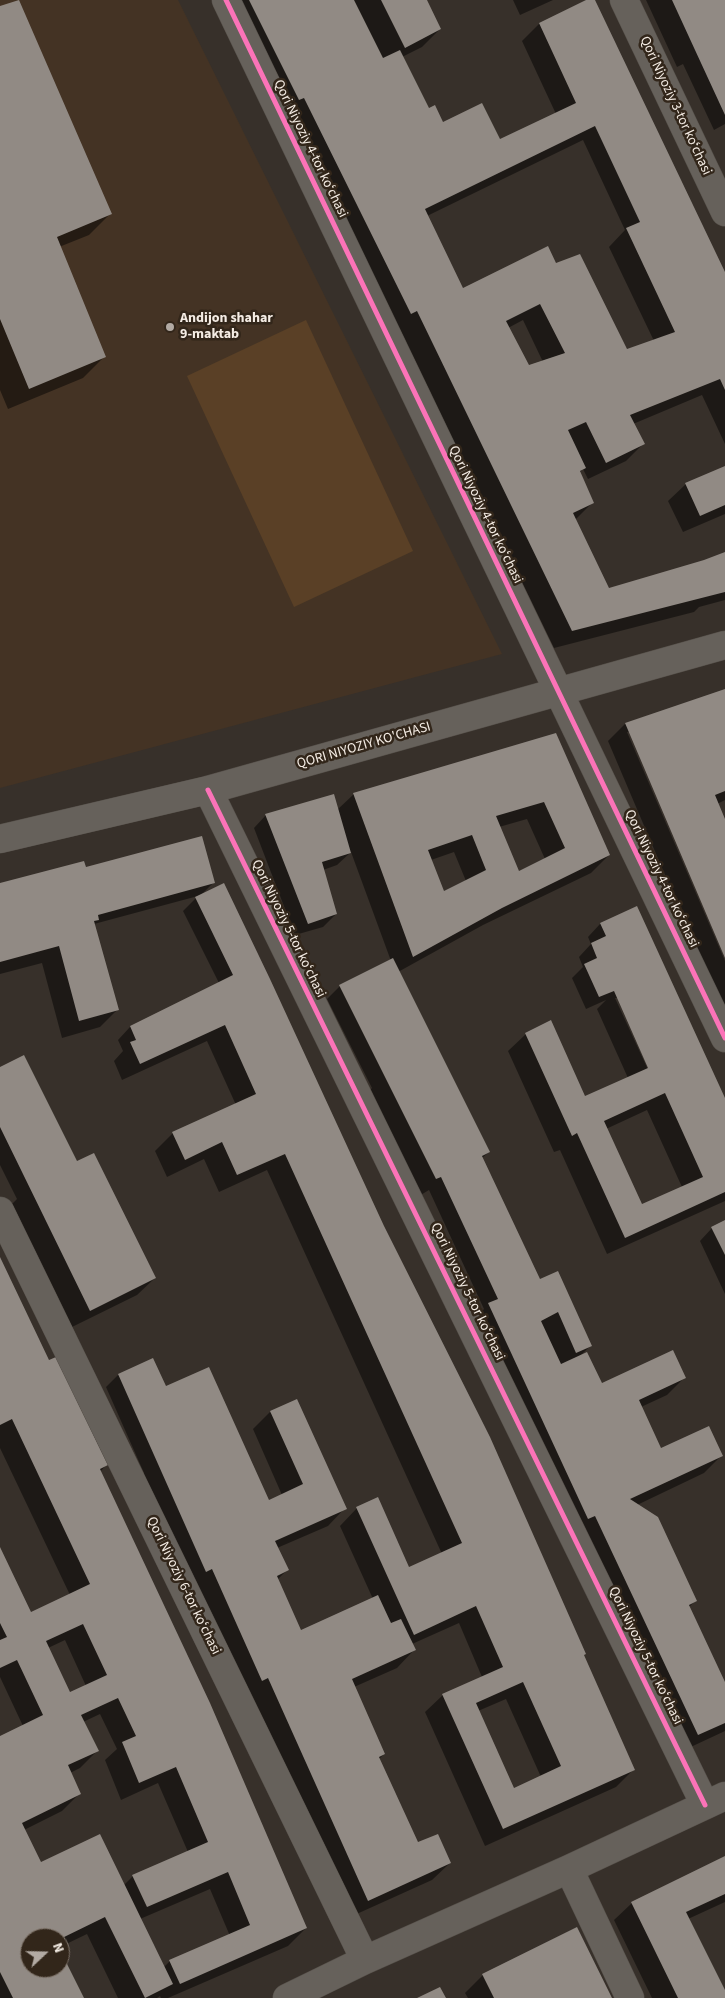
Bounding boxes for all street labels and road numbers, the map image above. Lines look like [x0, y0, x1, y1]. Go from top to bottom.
street label: Qori Niyoziy 3-tor koʻchasi [635, 34, 715, 178]
street label: Qori Niyoziy 4-tor koʻchasi [269, 77, 351, 221]
street label: Qori Niyoziy 4-tor koʻchasi [444, 443, 526, 587]
street label: QORI NIYOZIY KO'CHASI [295, 719, 433, 773]
street label: Qori Niyoziy 4-tor koʻchasi [620, 807, 702, 951]
street label: Qori Niyoziy 5-tor koʻchasi [247, 857, 329, 1001]
street label: Qori Niyoziy 5-tor koʻchasi [426, 1220, 508, 1364]
street label: Qori Niyoziy 6-tor koʻchasi [142, 1514, 224, 1658]
street label: Qori Niyoziy 5-tor koʻchasi [604, 1584, 686, 1728]

